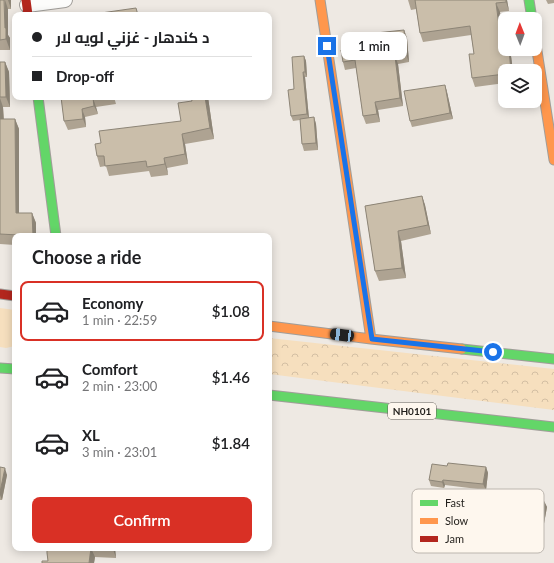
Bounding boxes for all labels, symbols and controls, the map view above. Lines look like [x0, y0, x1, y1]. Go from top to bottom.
north arrow [498, 12, 542, 56]
map controls [498, 12, 542, 108]
text: د کندهار - غزني لويه لار [56, 28, 209, 46]
callout: 1 min [341, 32, 407, 60]
route end [318, 37, 336, 55]
text: 1 min [358, 38, 390, 54]
button: layers [498, 64, 542, 108]
text: Drop-off [56, 67, 114, 85]
text: Choose a ride [32, 246, 141, 268]
icon: car [34, 293, 70, 329]
text: Economy [82, 294, 143, 312]
text: $1.08 [212, 302, 250, 320]
text: 1 min · 22:59 [82, 312, 157, 328]
car [329, 328, 355, 342]
route start [484, 343, 502, 361]
icon: car [34, 359, 70, 395]
text: Comfort [82, 360, 138, 378]
text: $1.46 [212, 368, 250, 386]
text: 2 min · 23:00 [82, 378, 157, 394]
road number: NH0101 [388, 403, 436, 419]
icon: car [34, 425, 70, 461]
text: XL [82, 426, 100, 444]
text: $1.84 [212, 434, 250, 452]
text: 3 min · 23:01 [82, 444, 157, 460]
legend [412, 489, 544, 553]
text: Fast [445, 496, 465, 509]
button: Confirm [32, 497, 252, 543]
text: Slow [445, 514, 469, 527]
text: Jam [445, 532, 464, 545]

